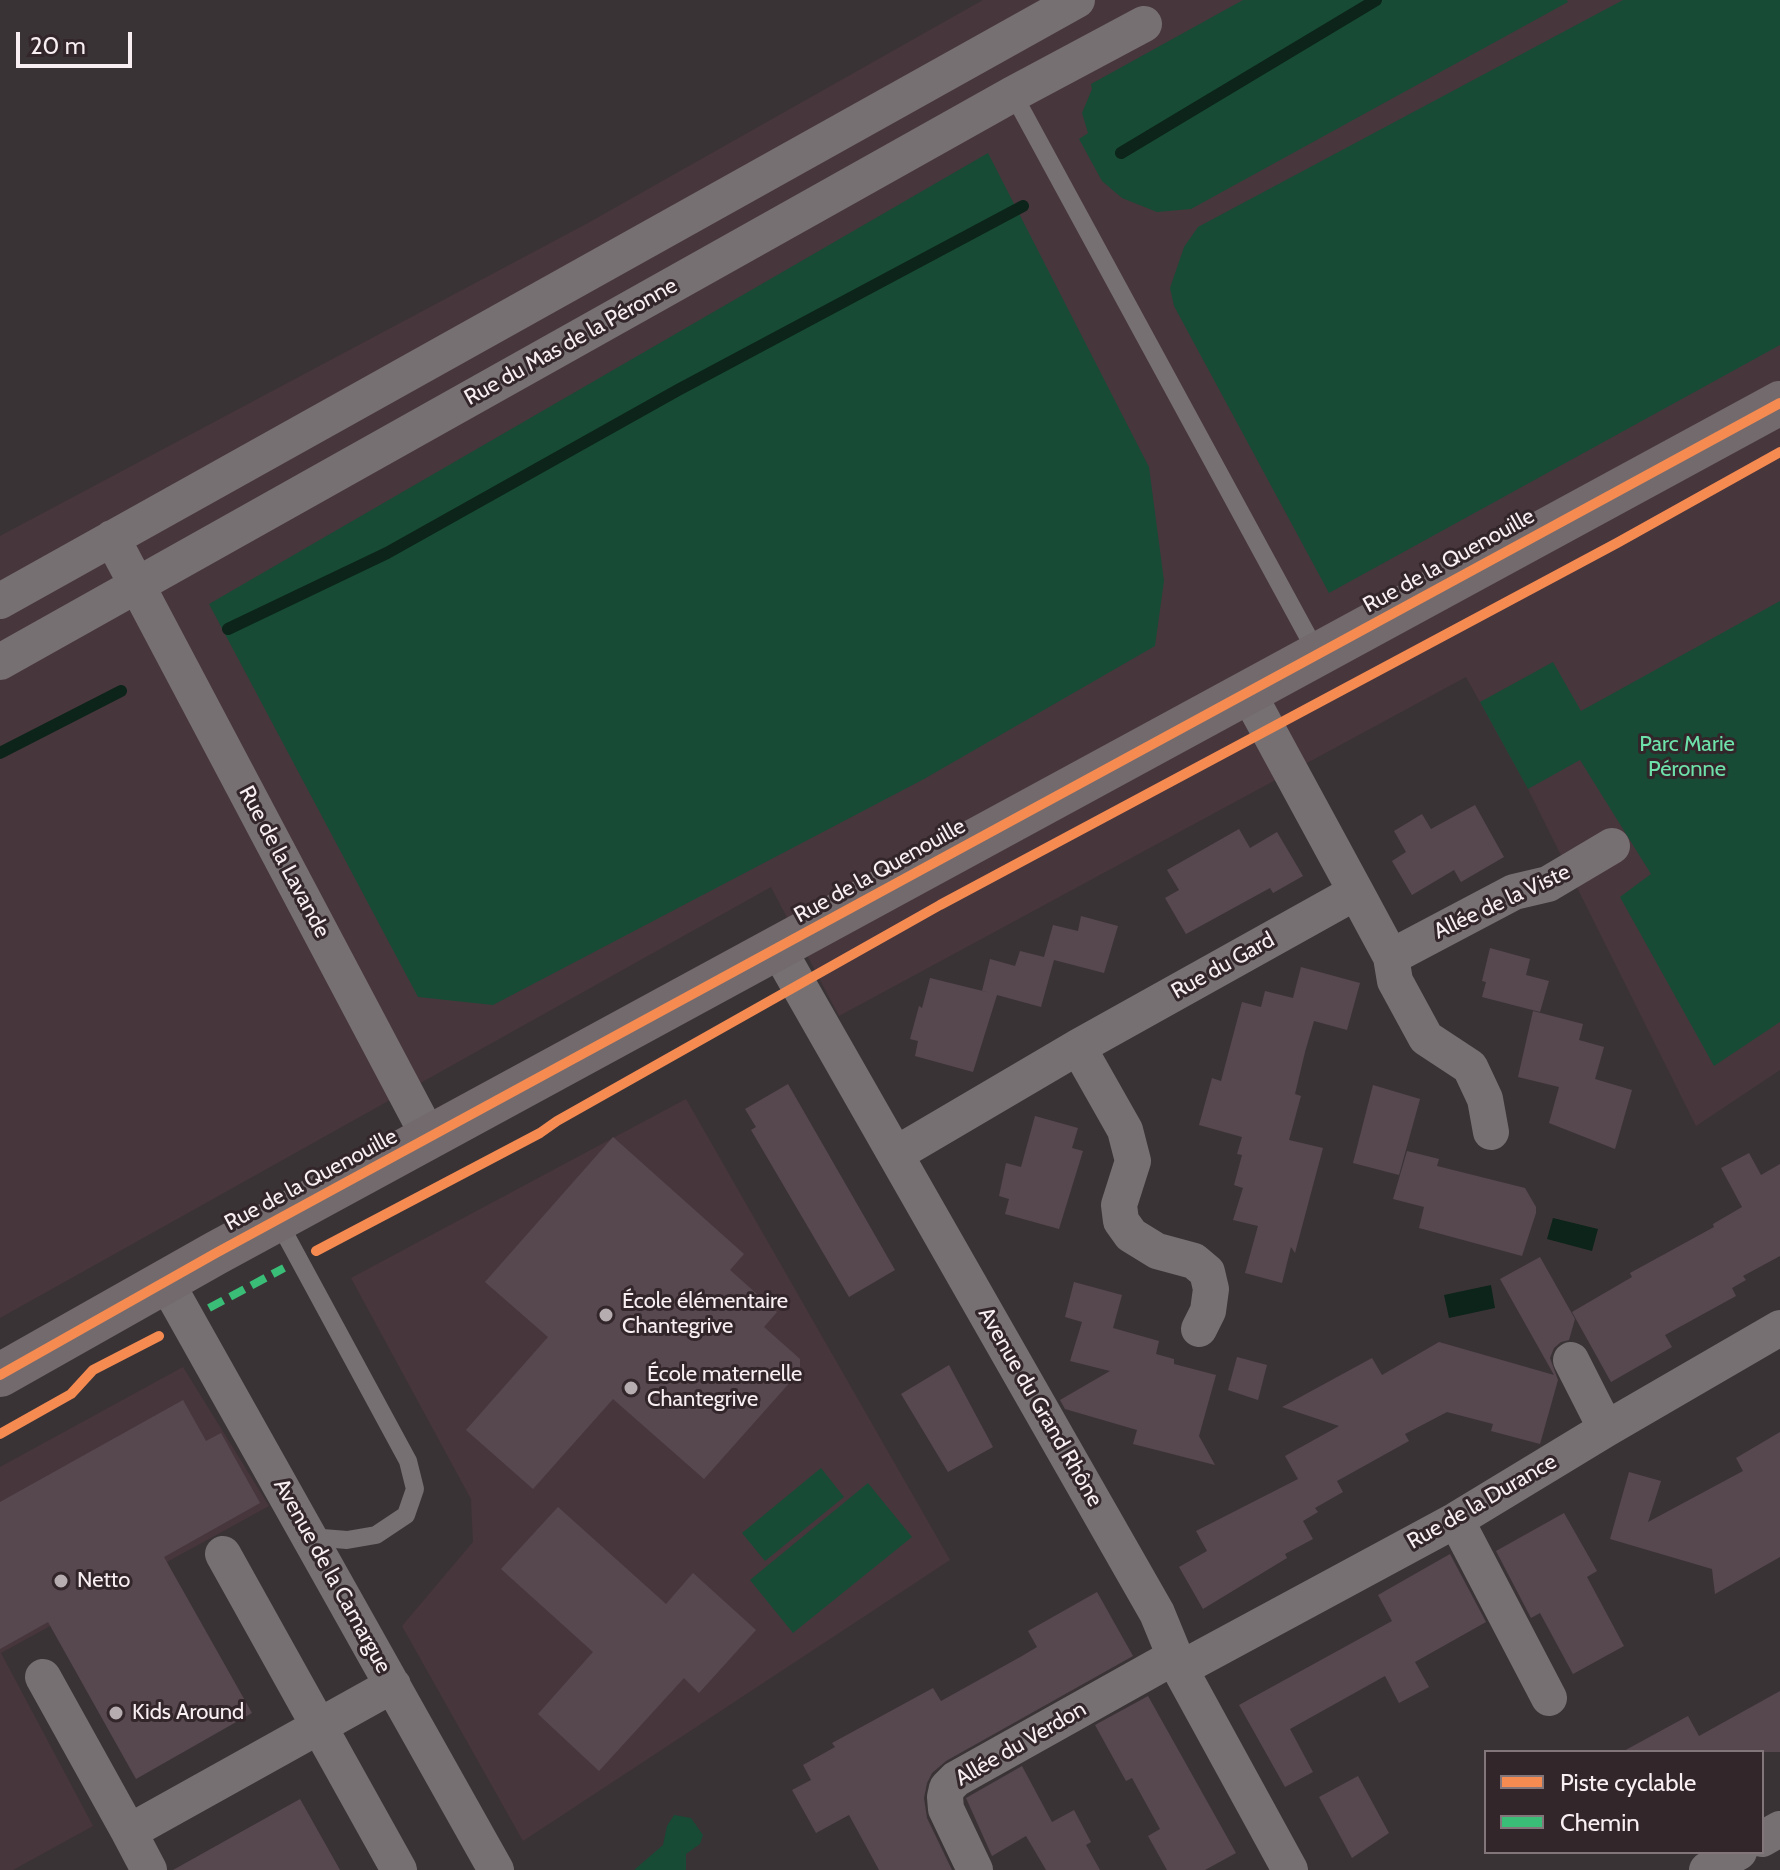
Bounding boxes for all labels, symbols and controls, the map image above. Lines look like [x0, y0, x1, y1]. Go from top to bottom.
scale bar [20, 16, 136, 66]
text: 20 m [30, 31, 86, 60]
street label: Rue du Mas de la Péronne [460, 272, 682, 412]
street label: Rue de la Quenouille [1359, 503, 1539, 619]
park label: Parc Marie Péronne [1639, 732, 1735, 784]
street label: Rue de la Lavande [233, 782, 335, 942]
street label: Rue de la Quenouille [790, 813, 970, 929]
street label: Allée de la Viste [1430, 859, 1574, 945]
street label: Rue du Gard [1167, 927, 1279, 1005]
street label: Rue de la Quenouille [220, 1123, 402, 1237]
place label: École élémentaire Chantegrive [622, 1289, 788, 1340]
street label: Avenue du Grand Rhône [972, 1303, 1108, 1511]
marker: École élémentaire Chantegrive [597, 1306, 615, 1324]
place label: École maternelle Chantegrive [647, 1362, 802, 1414]
marker: École maternelle Chantegrive [622, 1379, 640, 1397]
street label: Rue de la Durance [1403, 1449, 1561, 1555]
street label: Avenue de la Camargue [268, 1474, 396, 1678]
place label: Netto [77, 1568, 130, 1594]
marker: Netto [52, 1572, 70, 1590]
street label: Allée du Verdon [951, 1696, 1091, 1792]
place label: Kids Around [132, 1700, 244, 1726]
marker: Kids Around [107, 1704, 125, 1722]
legend [1484, 1750, 1764, 1854]
text: Piste cyclable [1560, 1768, 1696, 1797]
text: Chemin [1560, 1808, 1640, 1837]

